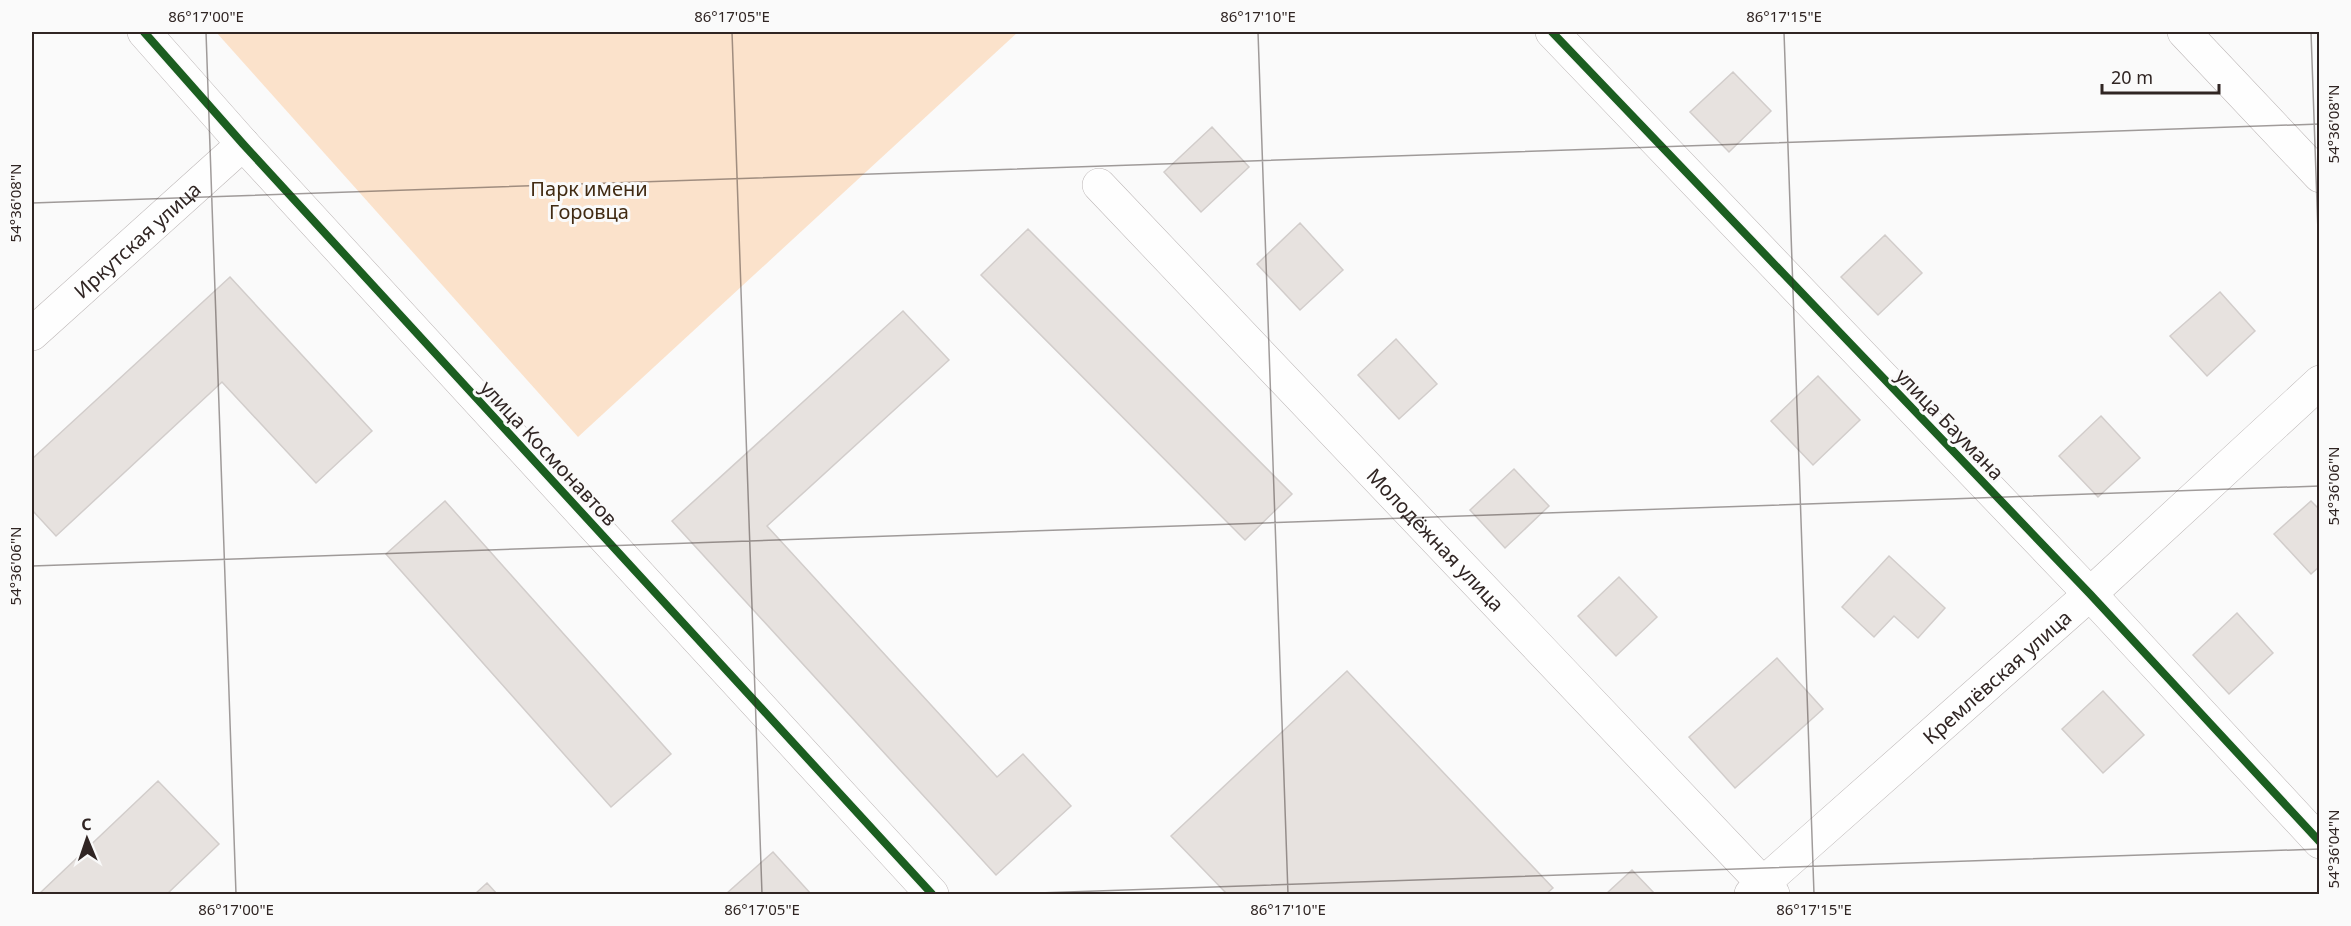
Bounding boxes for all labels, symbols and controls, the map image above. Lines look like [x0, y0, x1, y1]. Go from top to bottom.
text: 86°17'00"E [168, 6, 244, 26]
text: 86°17'05"E [694, 6, 770, 26]
text: 86°17'10"E [1220, 6, 1296, 26]
text: 86°17'15"E [1746, 6, 1822, 26]
scale bar [2102, 57, 2219, 95]
text: 20 m [2111, 65, 2153, 89]
text: 54°36'08"N [2323, 85, 2343, 163]
text: 54°36'08"N [5, 164, 25, 242]
street label: Иркутская улица [68, 175, 206, 304]
park label: Парк имени Горовца [530, 175, 648, 225]
street label: улица Баумана [1890, 362, 2010, 486]
street label: улица Космонавтов [474, 374, 624, 532]
text: 54°36'06"N [2323, 447, 2343, 525]
street label: Молодёжная улица [1361, 462, 1511, 617]
text: 54°36'06"N [5, 527, 25, 605]
street label: Кремлёвская улица [1917, 604, 2077, 750]
north arrow [57, 809, 117, 869]
text: 54°36'04"N [2323, 810, 2343, 888]
text: С [81, 813, 92, 835]
text: 86°17'00"E [198, 899, 274, 919]
text: 86°17'05"E [724, 899, 800, 919]
text: 86°17'10"E [1250, 899, 1326, 919]
text: 86°17'15"E [1776, 899, 1852, 919]

